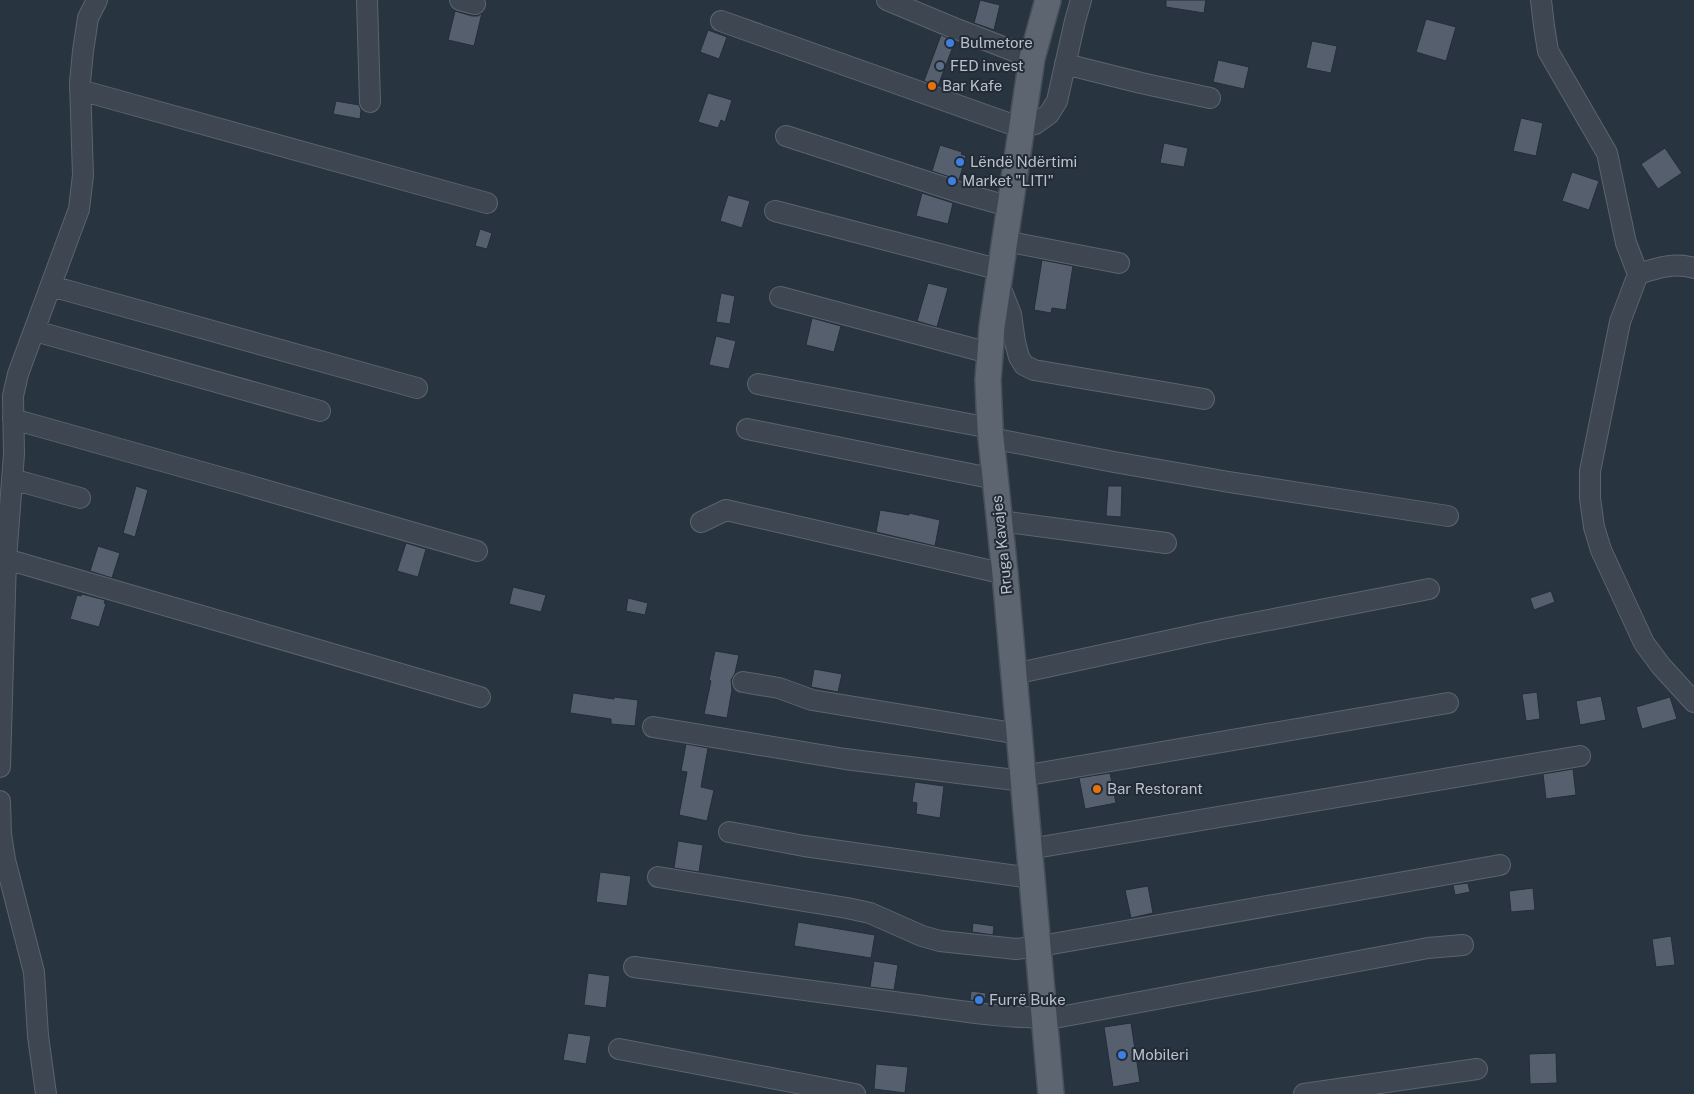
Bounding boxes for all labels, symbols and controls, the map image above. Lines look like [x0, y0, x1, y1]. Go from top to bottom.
place label: Bulmetore [960, 34, 1033, 51]
marker: Bulmetore [944, 37, 956, 49]
place label: FED invest [950, 57, 1024, 74]
marker: FED invest [934, 60, 946, 72]
place label: Bar Kafe [942, 77, 1002, 94]
marker: Bar Kafe [926, 80, 938, 92]
place label: Lëndë Ndërtimi [970, 153, 1077, 170]
marker: Lëndë Ndërtimi [954, 156, 966, 168]
place label: Market "LITI" [962, 172, 1054, 189]
marker: Market "LITI" [946, 175, 958, 187]
street label: Rruga Kavajes [988, 495, 1015, 595]
place label: Bar Restorant [1107, 780, 1203, 797]
marker: Bar Restorant [1091, 783, 1103, 795]
place label: Furrë Buke [989, 991, 1066, 1008]
marker: Furrë Buke [973, 994, 985, 1006]
place label: Mobileri [1132, 1046, 1189, 1063]
marker: Mobileri [1116, 1049, 1128, 1061]

